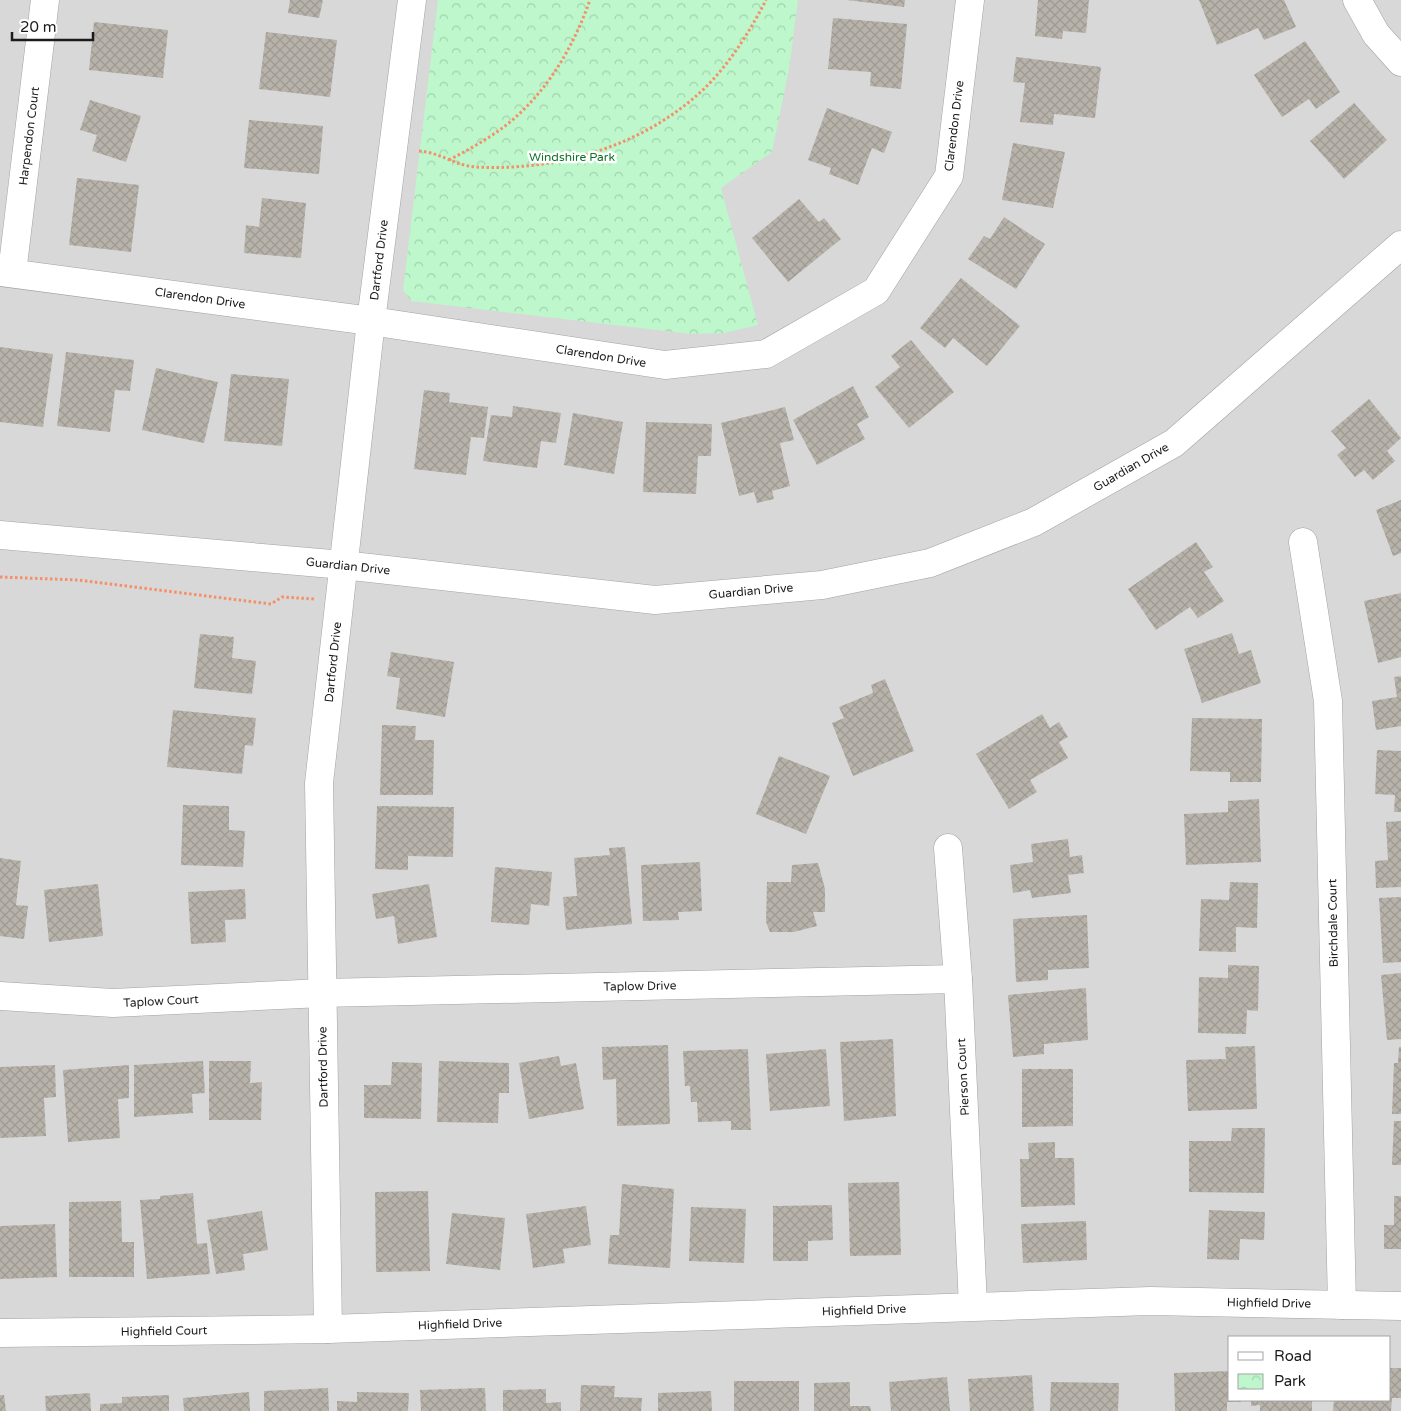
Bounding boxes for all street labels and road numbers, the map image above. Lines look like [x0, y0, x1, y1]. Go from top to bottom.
street label: Clarendon Drive [941, 80, 967, 172]
street label: Harpendon Court [16, 85, 42, 186]
street label: Dartford Drive [367, 219, 391, 301]
street label: Clarendon Drive [154, 285, 246, 311]
street label: Clarendon Drive [555, 342, 647, 370]
street label: Guardian Drive [1091, 440, 1171, 494]
street label: Guardian Drive [305, 555, 391, 577]
street label: Guardian Drive [708, 580, 794, 602]
street label: Dartford Drive [322, 621, 344, 703]
street label: Birchdale Court [1325, 878, 1341, 967]
street label: Taplow Drive [603, 978, 677, 994]
street label: Taplow Court [123, 992, 199, 1010]
street label: Dartford Drive [315, 1026, 331, 1108]
street label: Pierson Court [954, 1037, 972, 1116]
street label: Highfield Drive [1227, 1295, 1311, 1311]
street label: Highfield Drive [822, 1302, 907, 1318]
street label: Highfield Drive [418, 1316, 503, 1332]
street label: Highfield Court [121, 1323, 208, 1339]

